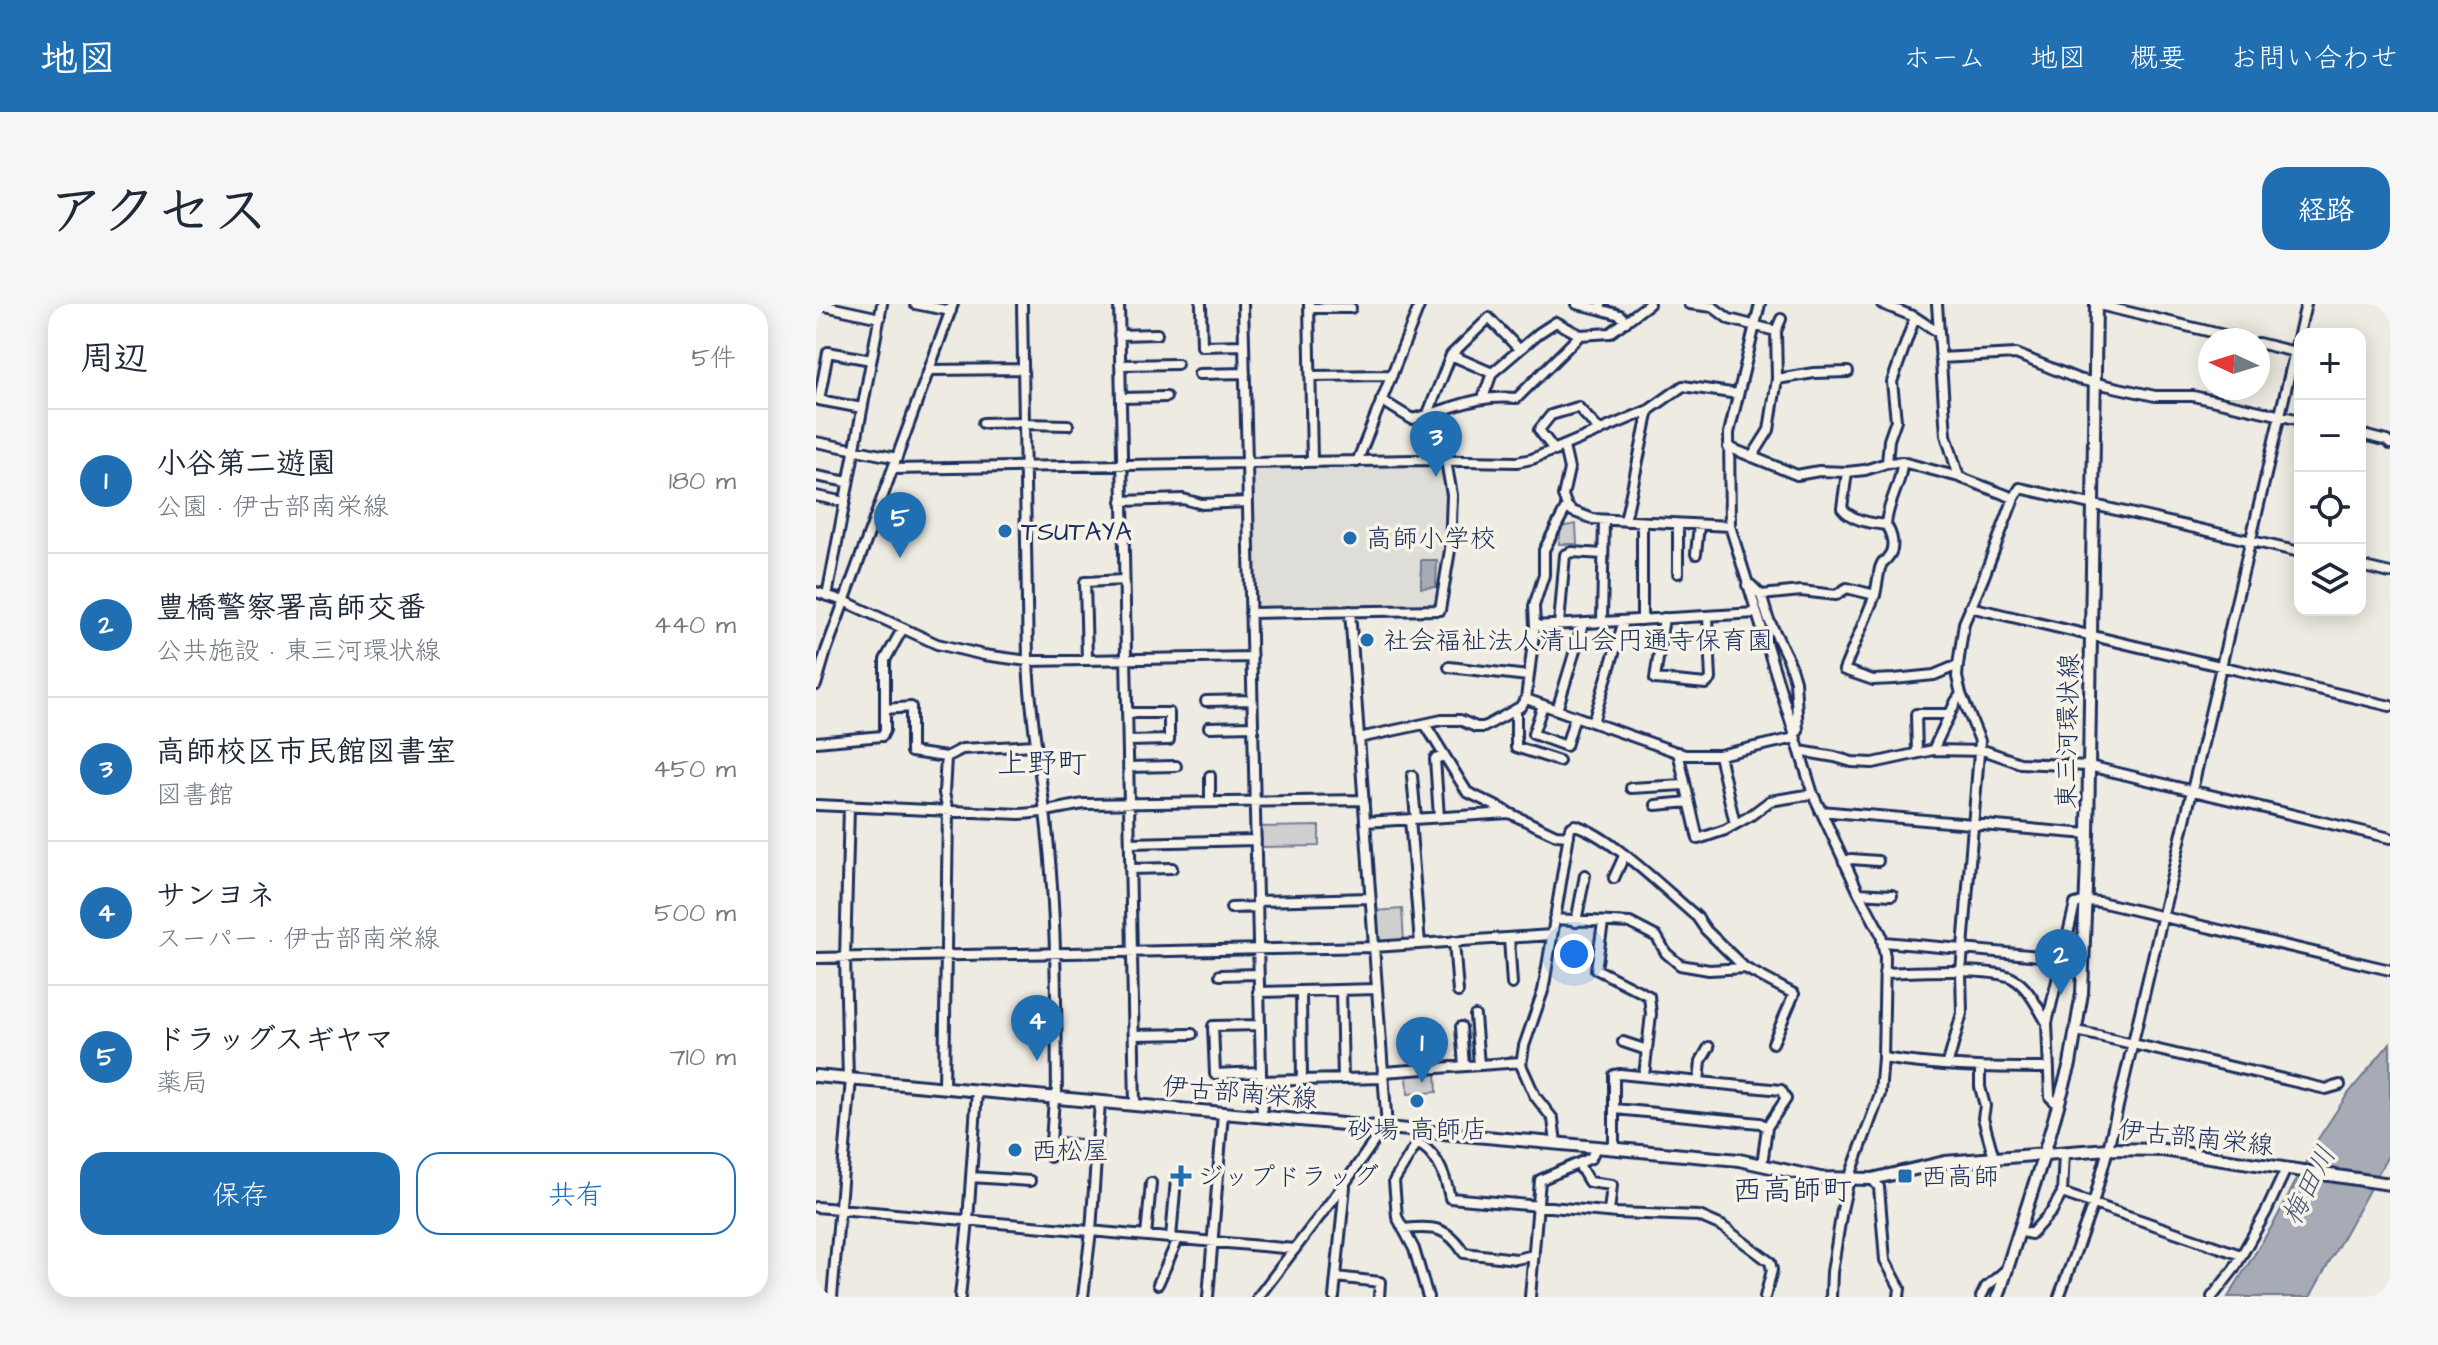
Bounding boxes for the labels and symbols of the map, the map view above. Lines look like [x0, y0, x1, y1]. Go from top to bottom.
north arrow [2198, 328, 2270, 400]
pin: 3 [1410, 411, 1462, 477]
pin: 5 [874, 492, 926, 558]
place label: TSUTAYA [1021, 514, 1132, 550]
place label: 高師小学校 [1366, 521, 1496, 557]
marker: TSUTAYA [996, 522, 1014, 540]
marker: 高師小学校 [1341, 529, 1359, 547]
place label: 社会福祉法人清山会円通寺保育園 [1383, 623, 1773, 659]
marker: 社会福祉法人清山会円通寺保育園 [1358, 631, 1376, 649]
street label: 東三河環状線 [2049, 653, 2087, 809]
district label: 上野町 [997, 743, 1087, 785]
pin: 2 [2035, 929, 2087, 995]
your location [1554, 934, 1594, 974]
pin: 4 [1011, 995, 1063, 1061]
pin: 1 [1396, 1017, 1448, 1083]
street label: 伊古部南栄線 [1161, 1068, 1319, 1118]
marker: 砂場 高師店 [1408, 1092, 1426, 1110]
place label: 砂場 高師店 [1347, 1112, 1487, 1148]
street label: 伊古部南栄線 [2116, 1112, 2275, 1164]
place label: 西松屋 [1031, 1133, 1109, 1169]
water label: 梅田川 [2273, 1139, 2346, 1232]
marker: 西松屋 [1006, 1141, 1024, 1159]
place label: ジップドラッグ [1197, 1159, 1379, 1195]
place label: 西高師 [1921, 1159, 1999, 1195]
marker: ジップドラッグ [1172, 1167, 1190, 1185]
marker: 西高師 [1896, 1167, 1914, 1185]
district label: 西高師町 [1732, 1170, 1852, 1212]

